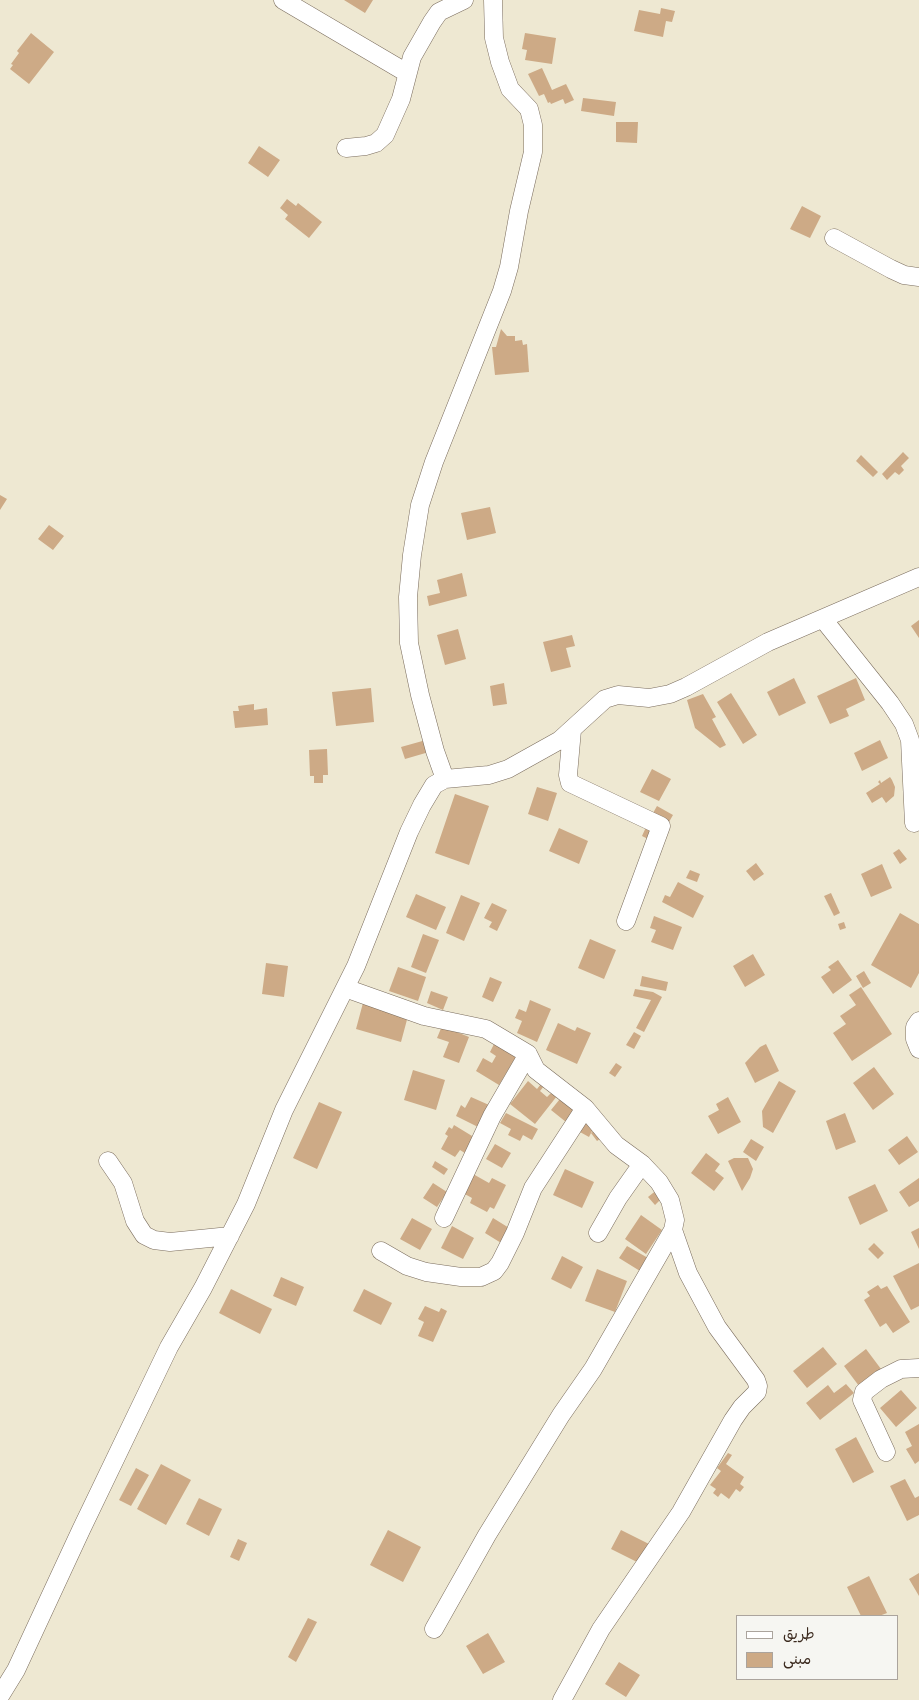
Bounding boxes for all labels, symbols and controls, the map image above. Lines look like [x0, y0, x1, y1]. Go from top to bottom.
legend [736, 1615, 899, 1680]
text: طريق [783, 1625, 815, 1643]
text: مبنى [783, 1650, 811, 1668]

